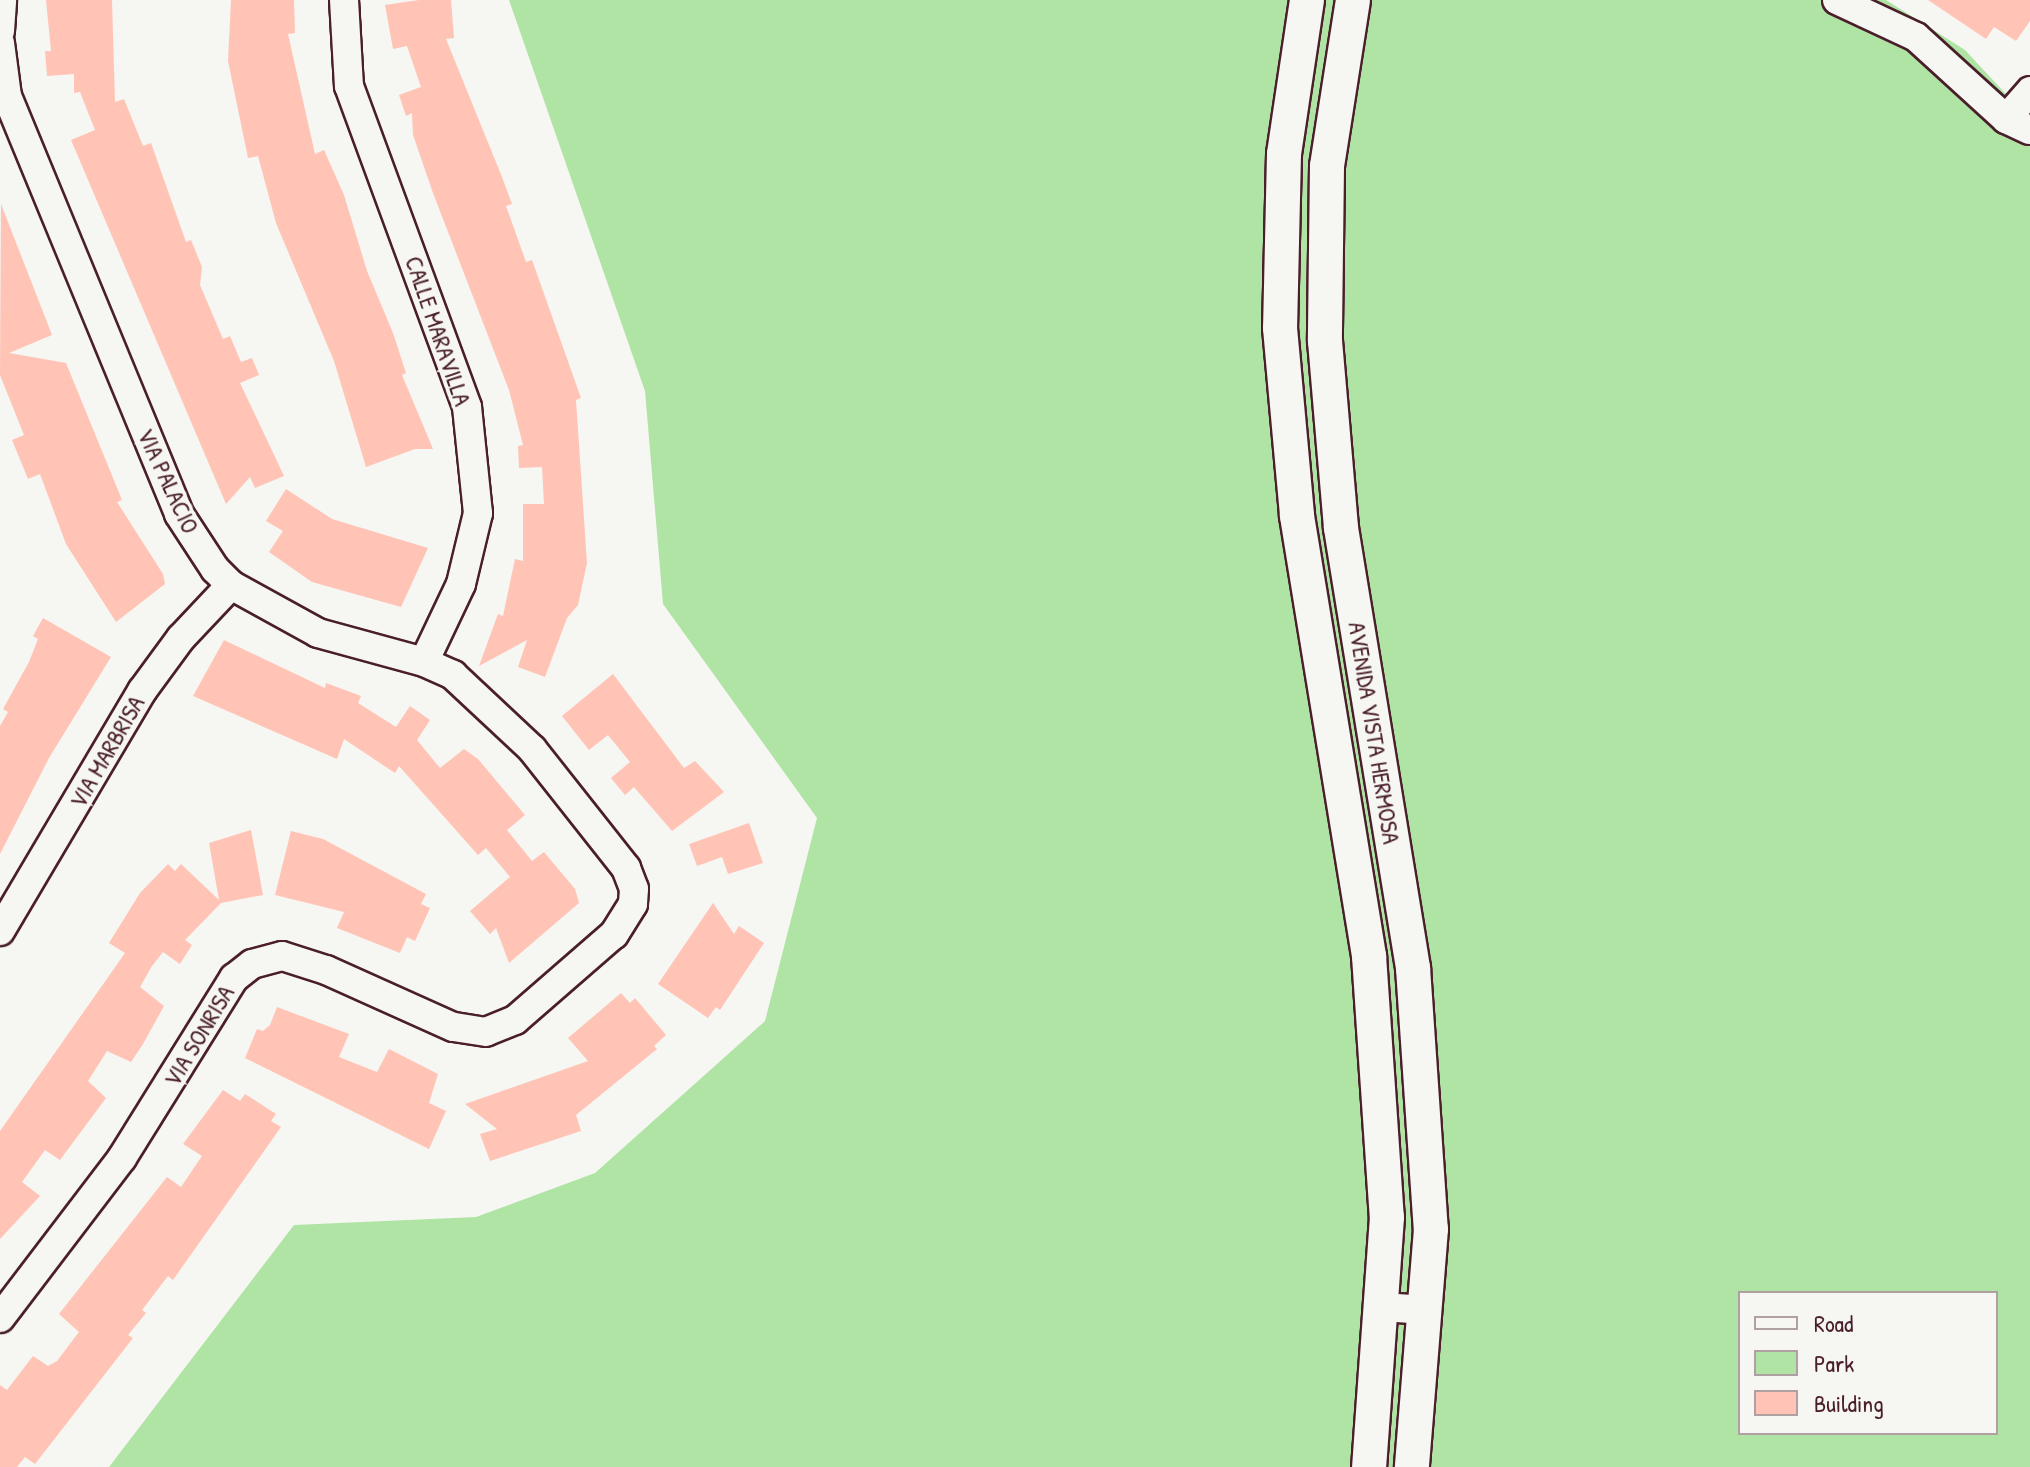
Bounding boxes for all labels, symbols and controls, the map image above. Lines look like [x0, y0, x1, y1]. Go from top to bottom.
street label: CALLE MARAVILLA [399, 252, 477, 410]
street label: VIA PALACIO [131, 424, 205, 538]
street label: AVENIDA VISTA HERMOSA [1342, 620, 1406, 846]
street label: VIA MARBRISA [63, 691, 151, 813]
street label: VIA SONRISA [158, 980, 240, 1092]
legend [1738, 1291, 1998, 1435]
text: Road [1814, 1307, 1853, 1339]
text: Park [1814, 1347, 1854, 1379]
text: Building [1814, 1387, 1884, 1419]

